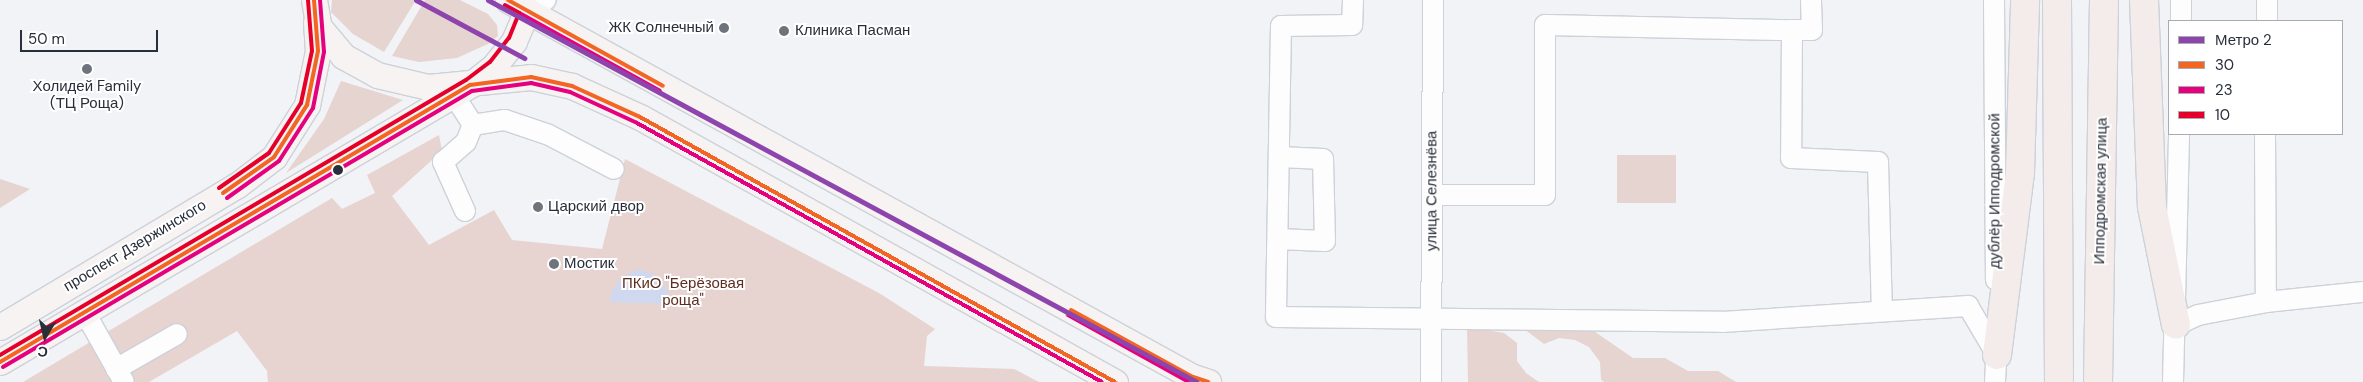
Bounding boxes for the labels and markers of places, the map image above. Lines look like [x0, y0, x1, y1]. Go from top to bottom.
place label: ЖК Солнечный [608, 19, 714, 37]
marker: ЖК Солнечный [718, 22, 730, 34]
place label: Клиника Пасман [795, 22, 910, 40]
marker: Клиника Пасман [777, 24, 791, 38]
marker: Холидей Family (ТЦ Роща) [81, 63, 93, 75]
place label: Холидей Family (ТЦ Роща) [33, 77, 141, 112]
unlabelled marker [333, 165, 343, 175]
place label: Царский двор [548, 198, 644, 216]
marker: Царский двор [532, 201, 544, 213]
place label: Мостик [564, 255, 614, 273]
marker: Мостик [548, 258, 560, 270]

